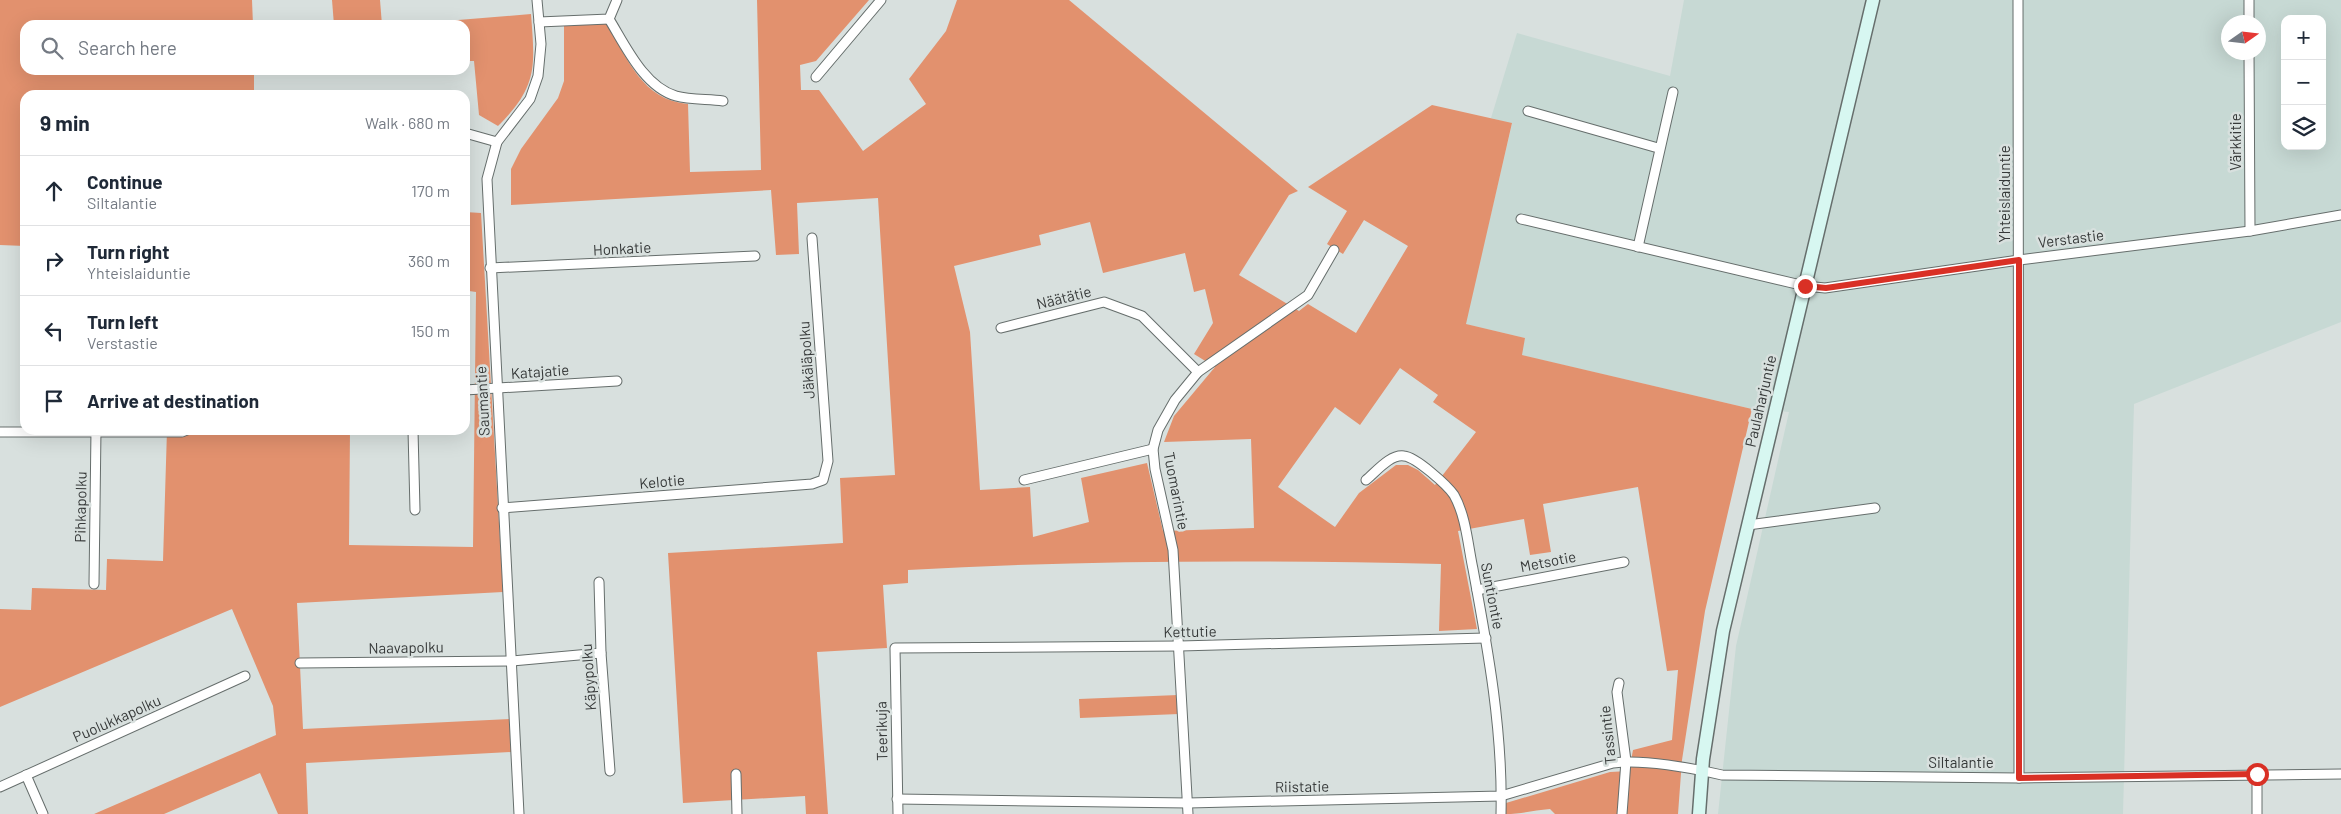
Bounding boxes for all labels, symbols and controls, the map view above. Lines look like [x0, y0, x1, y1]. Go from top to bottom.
north arrow [2221, 15, 2266, 60]
map controls [2281, 15, 2326, 150]
button: + [2281, 15, 2326, 60]
search box [20, 20, 470, 75]
icon: search [38, 34, 66, 62]
text: Search here [78, 36, 177, 59]
button: − [2281, 60, 2326, 105]
button: layers [2281, 105, 2326, 150]
text: 9 min [40, 110, 90, 135]
text: Walk · 680 m [365, 113, 450, 132]
street label: Värkkitie [2226, 113, 2244, 171]
street label: Yhteislaiduntie [1995, 145, 2013, 243]
text: Continue [87, 170, 163, 193]
icon: ahead [40, 177, 68, 205]
text: 170 m [411, 181, 450, 200]
text: Siltalantie [87, 193, 157, 212]
street label: Verstastie [2037, 225, 2105, 251]
street label: Honkatie [592, 237, 652, 259]
text: Turn right [87, 240, 169, 263]
icon: right [40, 247, 68, 275]
text: 360 m [408, 251, 450, 270]
text: Yhteislaiduntie [87, 263, 191, 282]
route end [1794, 275, 1817, 298]
street label: Näätätie [1034, 282, 1093, 313]
text: Turn left [87, 310, 158, 333]
icon: left [40, 317, 68, 345]
text: 150 m [411, 321, 450, 340]
street label: Jäkäläpolku [794, 321, 818, 400]
text: Verstastie [87, 333, 158, 352]
street label: Paulaharjuntie [1741, 353, 1779, 449]
street label: Katajatie [510, 360, 570, 382]
street label: Saumantie [471, 366, 493, 436]
icon: arrive [40, 387, 68, 415]
text: Arrive at destination [87, 389, 259, 412]
street label: Tuomarintie [1161, 450, 1193, 531]
street label: Kelotie [638, 470, 685, 492]
street label: Pihkapolku [70, 471, 90, 543]
street label: Metsotie [1518, 547, 1577, 575]
street label: Suntiontie [1478, 561, 1508, 631]
street label: Kettutie [1163, 622, 1217, 640]
street label: Naavapolku [368, 637, 444, 657]
street label: Käpypolku [577, 643, 599, 711]
street label: Puolukkapolku [70, 691, 163, 746]
street label: Teerikuja [871, 701, 891, 761]
street label: Tassintie [1595, 705, 1619, 766]
street label: Siltalantie [1928, 753, 1994, 771]
route start [2246, 763, 2269, 786]
street label: Riistatie [1275, 777, 1329, 795]

